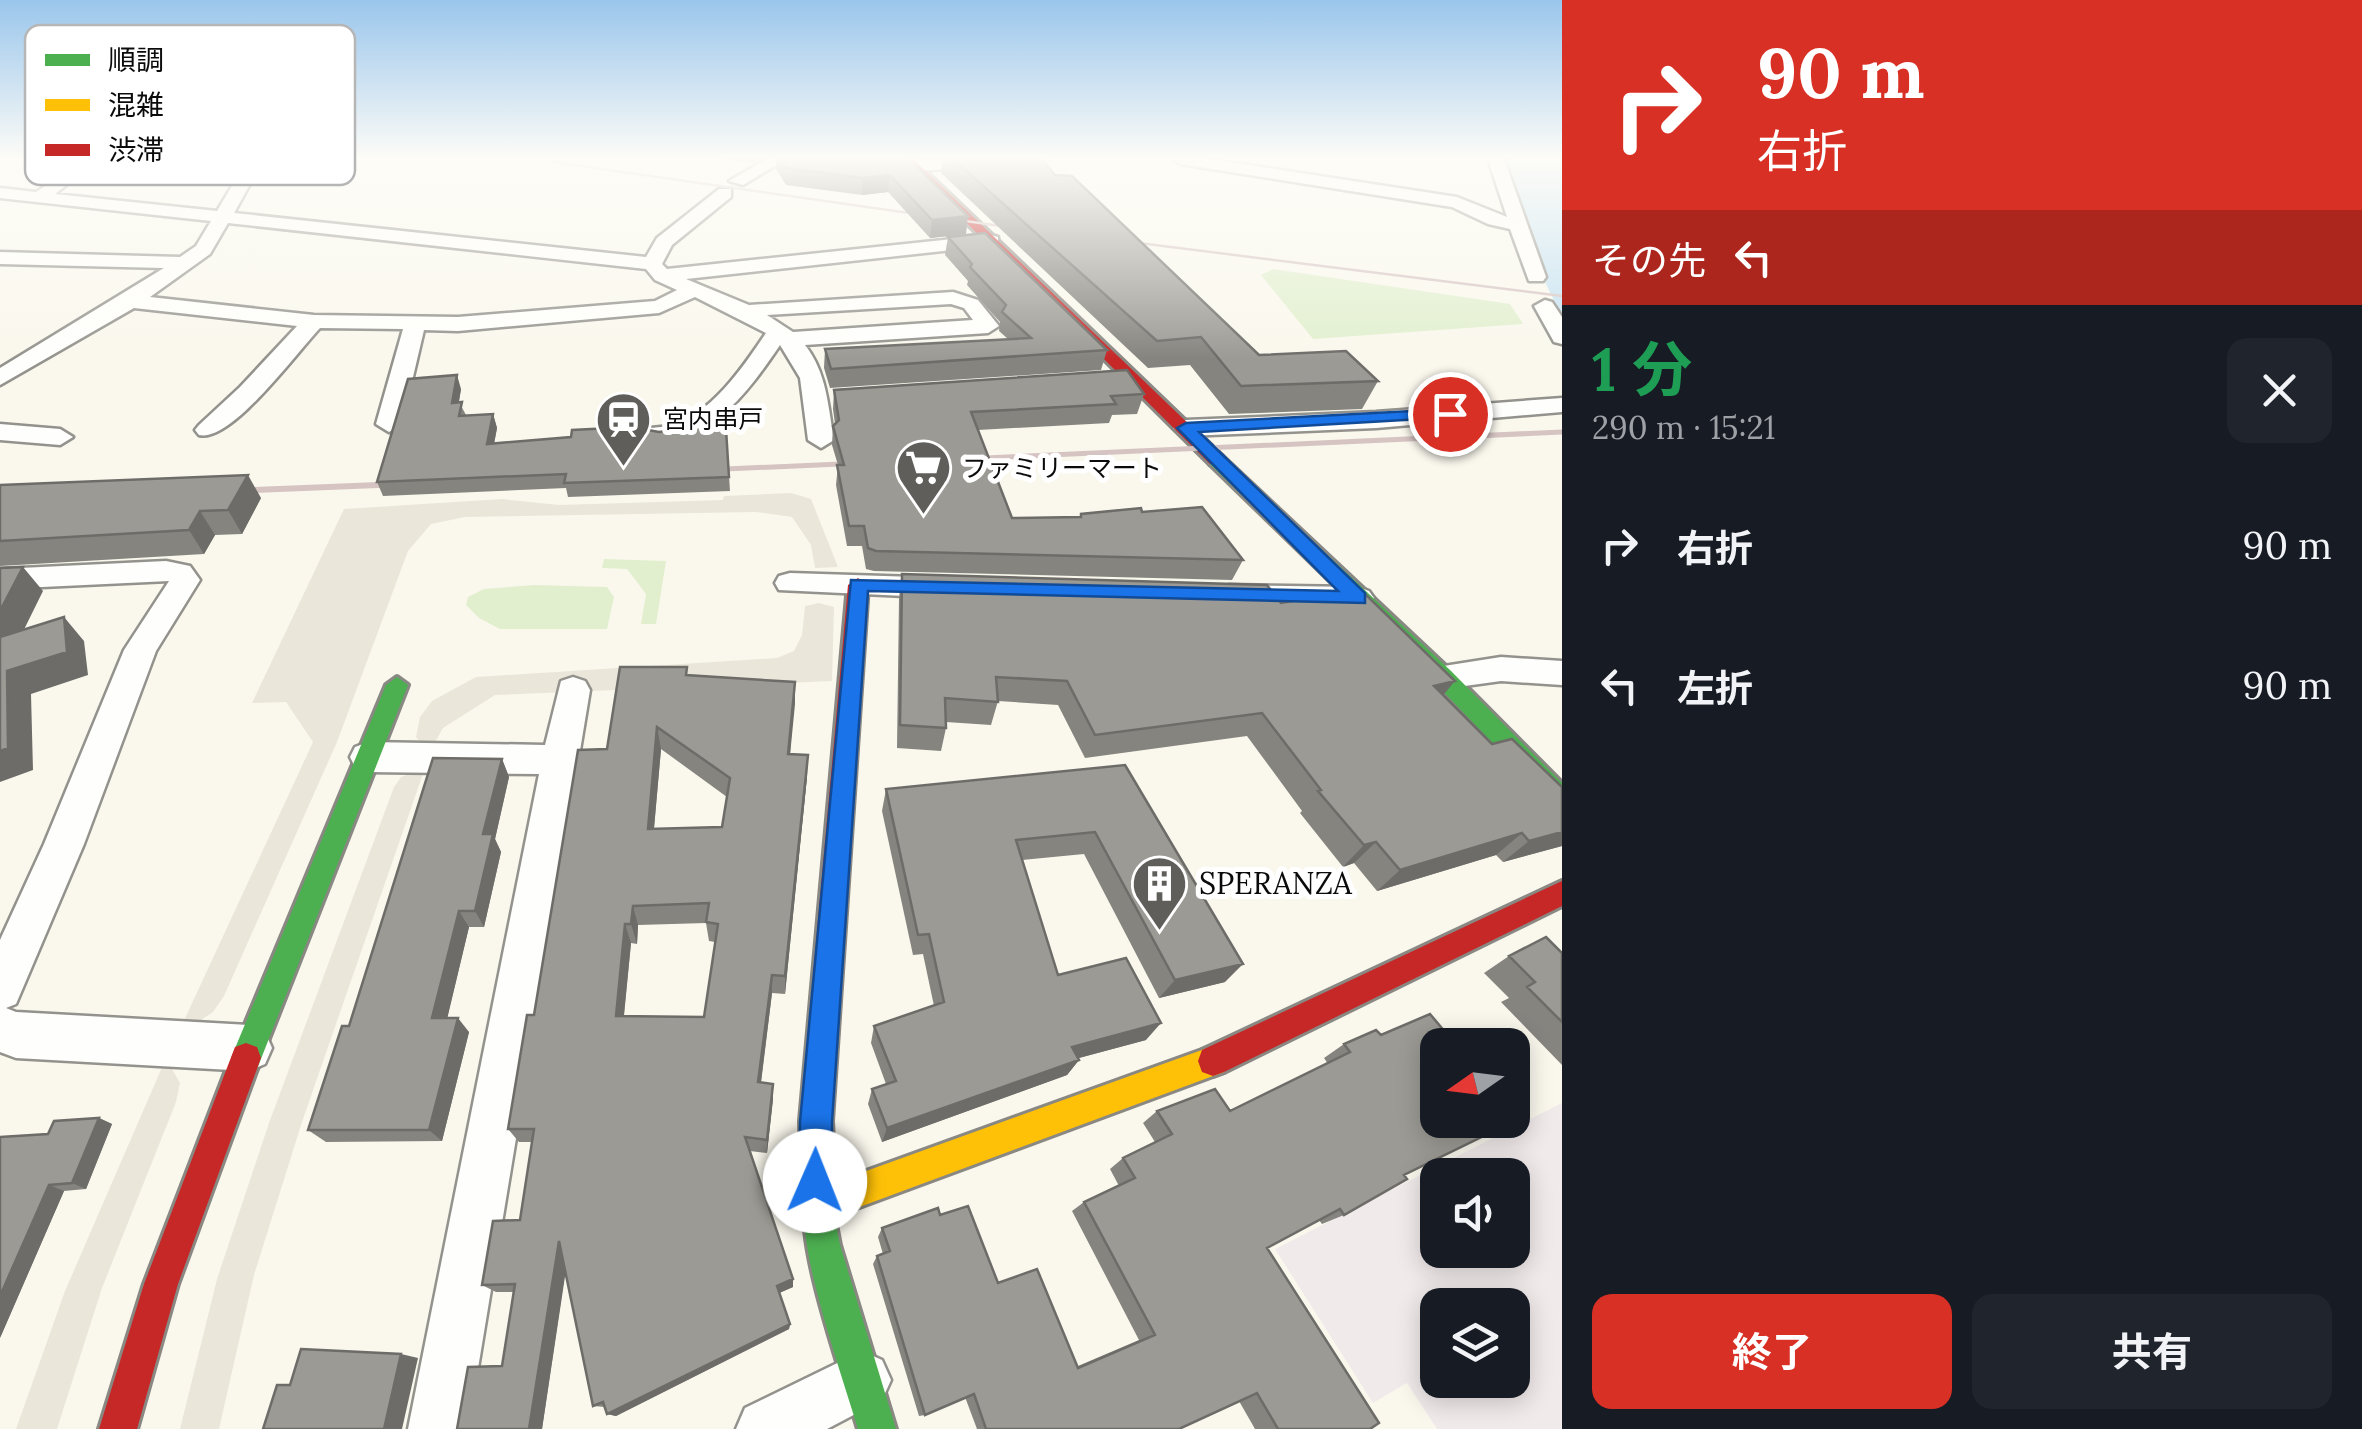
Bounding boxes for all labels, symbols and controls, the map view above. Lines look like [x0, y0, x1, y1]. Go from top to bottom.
legend [25, 25, 355, 185]
text: 90 m [1757, 28, 1925, 117]
icon: right [1592, 40, 1722, 170]
text: 順調 [108, 42, 164, 78]
text: 混雑 [108, 87, 164, 123]
text: 右折 [1757, 122, 1847, 179]
text: 渋滞 [108, 132, 164, 168]
icon: left [1726, 230, 1781, 285]
text: その先 [1592, 236, 1706, 284]
text: 1 分 [1592, 331, 1692, 407]
button: close [2227, 338, 2332, 443]
pin [1408, 372, 1493, 457]
icon: arrive [1423, 387, 1478, 442]
station icon: 宮内串戸 [594, 389, 654, 468]
place label: 宮内串戸 [663, 403, 763, 435]
text: 290 m · 15:21 [1592, 407, 1775, 448]
supermarket icon: ファミリーマート [893, 438, 953, 517]
place label: ファミリーマート [962, 452, 1162, 484]
icon: right [1592, 518, 1647, 573]
text: 90 m [2242, 521, 2332, 569]
text: 右折 [1677, 524, 1753, 572]
icon: left [1592, 658, 1647, 713]
text: 90 m [2242, 661, 2332, 709]
text: 左折 [1677, 664, 1753, 712]
building icon: SPERANZA [1130, 853, 1190, 932]
place label: SPERANZA [1199, 864, 1353, 902]
north arrow [1420, 1028, 1530, 1138]
map controls [1420, 1028, 1530, 1398]
position arrow [763, 1129, 867, 1233]
button: sound [1420, 1158, 1530, 1268]
button: layers [1420, 1288, 1530, 1398]
button: 終了 [1592, 1294, 1952, 1409]
button: 共有 [1972, 1294, 2332, 1409]

